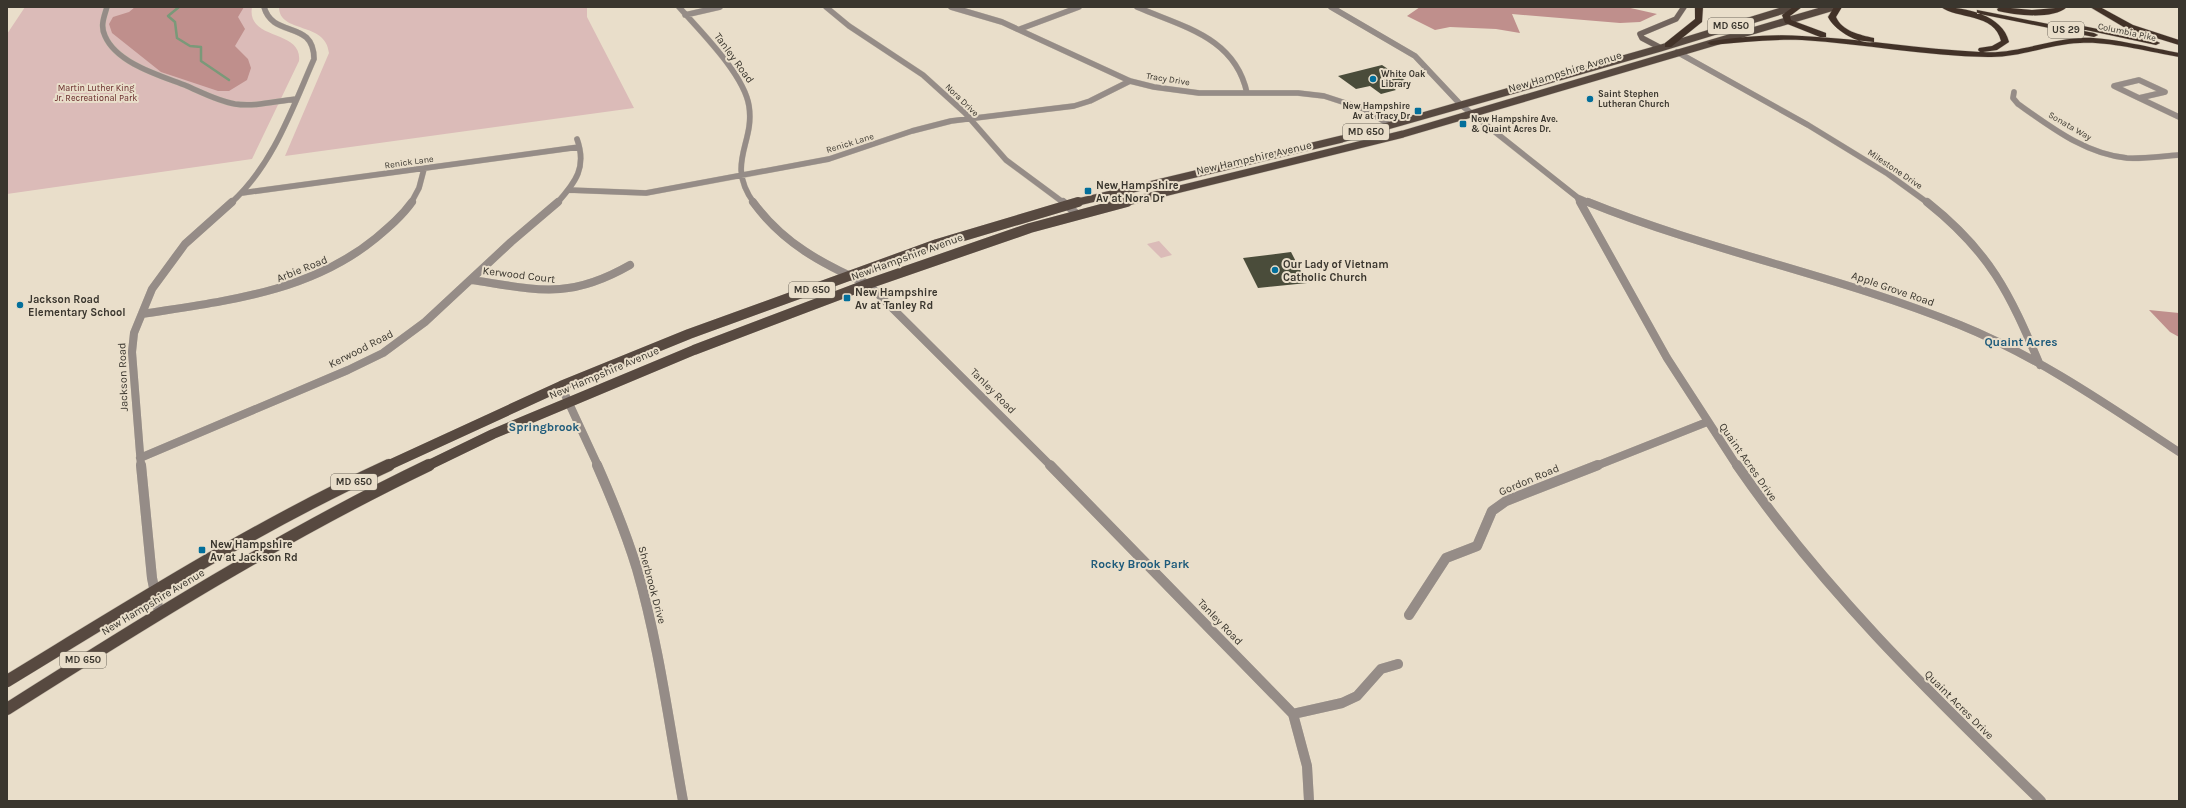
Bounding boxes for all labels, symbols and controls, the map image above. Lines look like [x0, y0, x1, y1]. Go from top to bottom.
road number: MD 650 [1708, 18, 1754, 34]
street label: Columbia Pike [2097, 21, 2157, 43]
road number: US 29 [2048, 22, 2084, 38]
street label: Tanley Road [711, 30, 757, 86]
street label: New Hampshire Avenue [1507, 48, 1624, 95]
place label: White Oak Library [1381, 69, 1426, 89]
street label: Tracy Drive [1145, 71, 1191, 87]
marker: White Oak Library [1368, 74, 1378, 84]
street label: Nora Drive [943, 82, 981, 119]
park label: Martin Luther King Jr. Recreational Park [55, 83, 137, 103]
place label: Saint Stephen Lutheran Church [1598, 89, 1670, 109]
marker: Saint Stephen Lutheran Church [1585, 94, 1595, 104]
place label: New Hampshire Av at Tracy Dr [1342, 101, 1410, 121]
marker: New Hampshire Av at Tracy Dr [1413, 106, 1423, 116]
street label: Sonata Way [2047, 110, 2094, 143]
place label: New Hampshire Ave. & Quaint Acres Dr. [1471, 114, 1558, 134]
marker: New Hampshire Ave. & Quaint Acres Dr. [1458, 119, 1468, 129]
road number: MD 650 [1343, 124, 1389, 140]
street label: Renick Lane [825, 131, 875, 155]
street label: New Hampshire Avenue [1195, 138, 1313, 178]
street label: Milestone Drive [1866, 147, 1925, 191]
street label: Renick Lane [384, 154, 434, 170]
place label: New Hampshire Av at Nora Dr [1096, 179, 1179, 205]
marker: New Hampshire Av at Nora Dr [1083, 186, 1093, 196]
street label: New Hampshire Avenue [849, 231, 965, 283]
street label: Arbie Road [275, 253, 329, 285]
place label: Our Lady of Vietnam Catholic Church [1283, 258, 1389, 284]
street label: Kerwood Court [482, 264, 556, 286]
marker: Our Lady of Vietnam Catholic Church [1270, 265, 1280, 275]
street label: Apple Grove Road [1850, 269, 1936, 309]
road number: MD 650 [789, 282, 835, 298]
place label: New Hampshire Av at Tanley Rd [855, 286, 938, 312]
place label: Jackson Road Elementary School [28, 293, 126, 319]
marker: New Hampshire Av at Tanley Rd [842, 293, 852, 303]
marker: Jackson Road Elementary School [15, 300, 25, 310]
street label: Kerwood Road [327, 327, 395, 371]
district label: Quaint Acres [1984, 335, 2058, 349]
street label: Jackson Road [115, 342, 131, 412]
street label: New Hampshire Avenue [547, 344, 661, 402]
street label: Tanley Road [968, 366, 1018, 416]
district label: Springbrook [509, 420, 579, 434]
street label: Quaint Acres Drive [1716, 420, 1780, 504]
street label: Gordon Road [1497, 461, 1561, 499]
road number: MD 650 [331, 474, 377, 490]
place label: New Hampshire Av at Jackson Rd [210, 538, 298, 564]
marker: New Hampshire Av at Jackson Rd [197, 545, 207, 555]
street label: Sherbrook Drive [635, 545, 669, 626]
district label: Rocky Brook Park [1091, 557, 1189, 571]
street label: New Hampshire Avenue [99, 566, 207, 638]
street label: Tanley Road [1195, 596, 1245, 648]
road number: MD 650 [60, 652, 106, 668]
street label: Quaint Acres Drive [1922, 668, 1996, 742]

